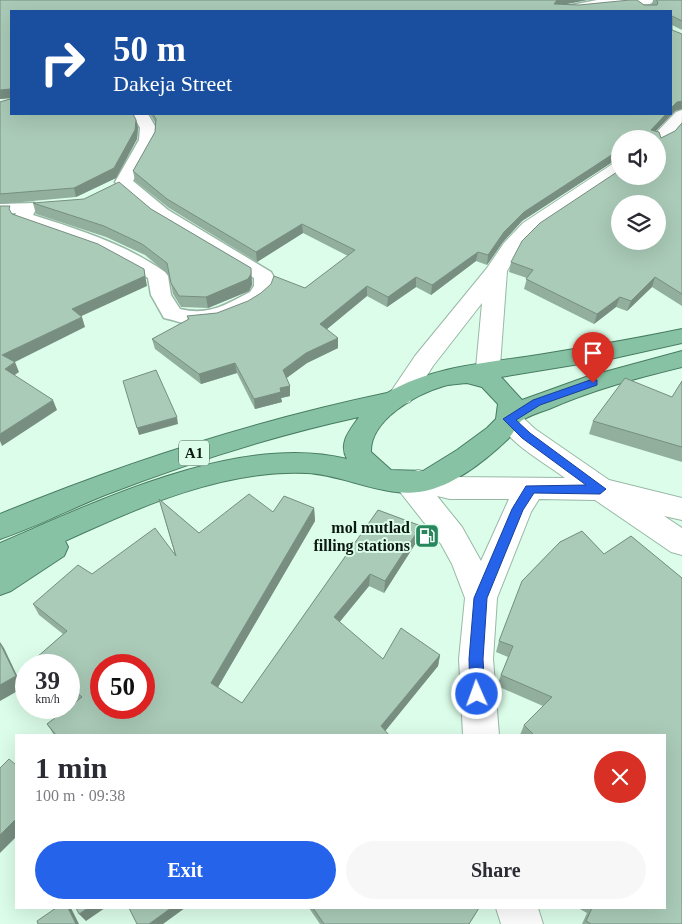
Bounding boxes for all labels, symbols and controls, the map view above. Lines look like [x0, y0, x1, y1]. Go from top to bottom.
icon: right [30, 30, 95, 95]
text: 50 m [113, 30, 186, 69]
text: Dakeja Street [113, 71, 232, 96]
map controls [611, 130, 666, 250]
button: sound [611, 130, 666, 185]
button: layers [611, 195, 666, 250]
pin [572, 332, 614, 383]
icon: arrive [579, 339, 607, 367]
road number: A1 [179, 440, 209, 466]
place label: mol mutlad filling stations [314, 519, 410, 555]
fuel station icon: mol mutlad filling stations [414, 523, 440, 549]
speed limit sign: 50 [90, 654, 155, 719]
text: 39 [35, 667, 60, 694]
position arrow [450, 667, 502, 719]
text: km/h [35, 692, 60, 706]
text: 1 min [35, 751, 108, 784]
button: close [594, 751, 646, 803]
text: 100 m · 09:38 [35, 787, 125, 804]
button: Exit [35, 841, 336, 899]
button: Share [346, 841, 646, 899]

